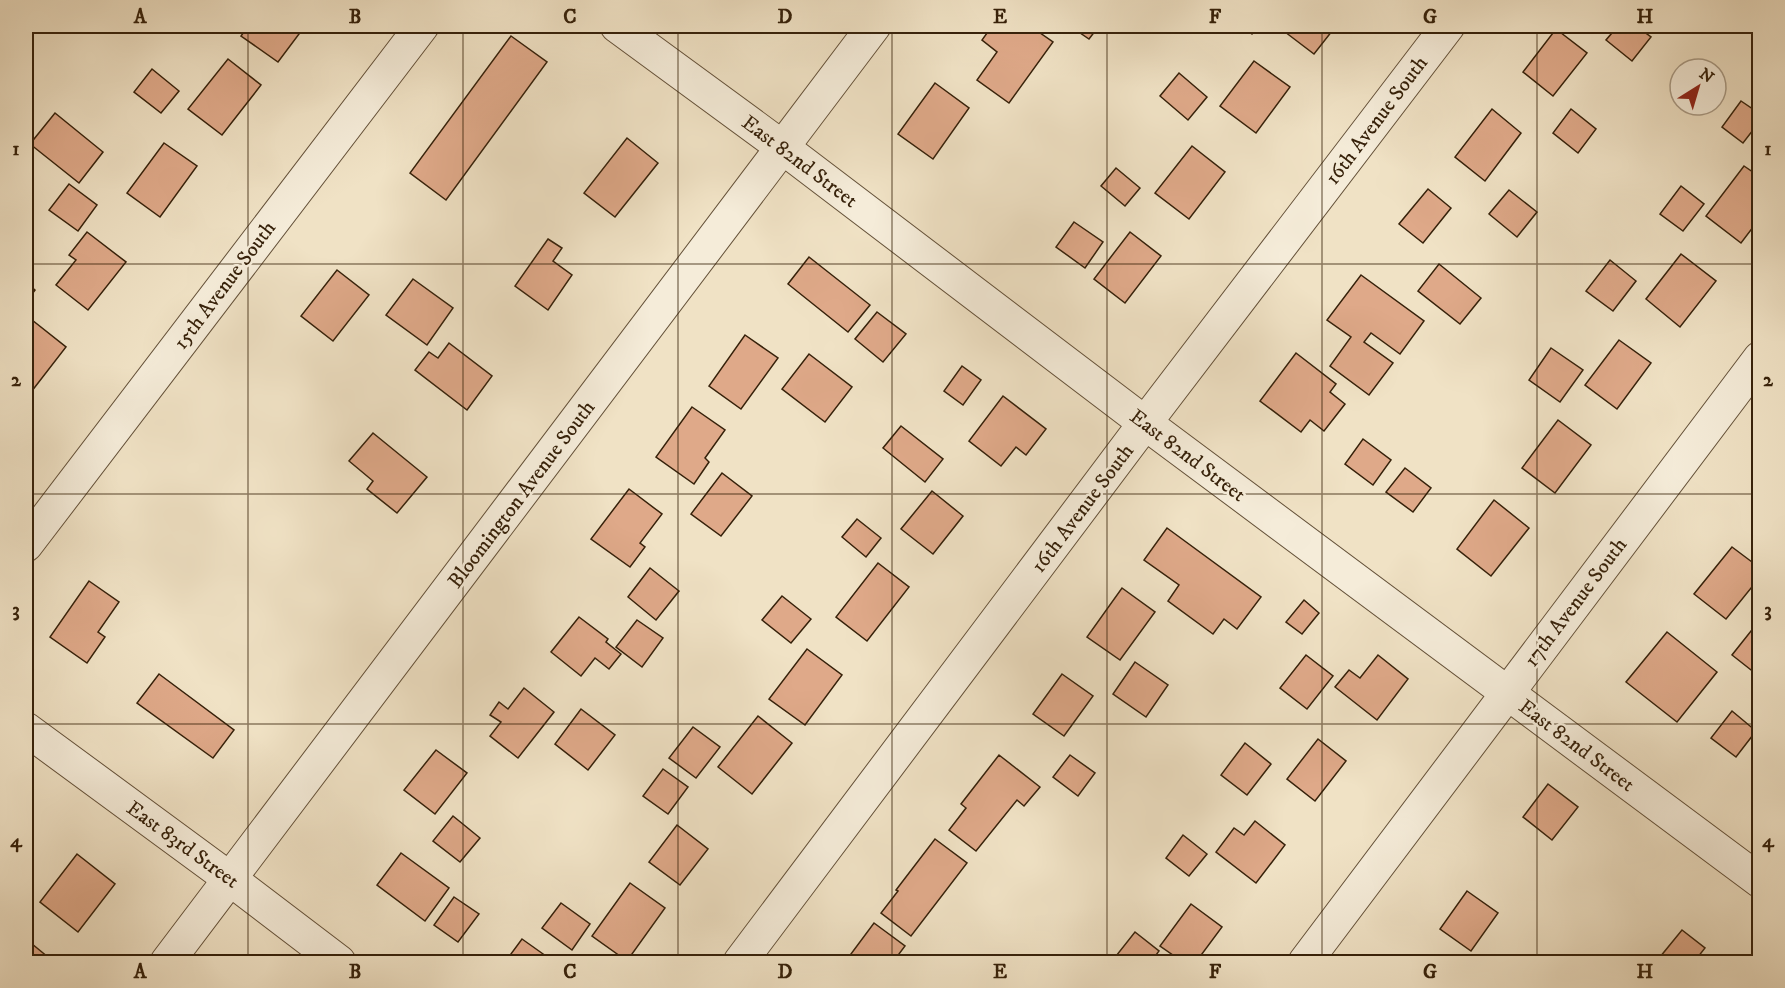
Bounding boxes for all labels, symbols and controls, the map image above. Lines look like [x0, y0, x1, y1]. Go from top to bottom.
text: A [133, 5, 148, 30]
text: B [349, 5, 361, 30]
text: C [563, 5, 577, 30]
text: D [778, 5, 793, 30]
text: E [993, 5, 1007, 30]
text: F [1209, 5, 1222, 30]
text: G [1423, 5, 1437, 30]
text: H [1637, 5, 1654, 30]
street label: 16th Avenue South [1320, 51, 1434, 190]
north arrow [1668, 57, 1728, 117]
text: N [1695, 64, 1718, 88]
street label: East 82nd Street [736, 110, 863, 214]
text: 1 [12, 137, 20, 162]
text: 1 [1764, 137, 1772, 162]
street label: 15th Avenue South [168, 216, 282, 355]
text: 2 [11, 368, 22, 393]
text: 2 [1763, 368, 1774, 393]
street label: Bloomington Avenue South [443, 395, 601, 594]
street label: East 82nd Street [1124, 404, 1251, 508]
street label: 16th Avenue South [1026, 439, 1140, 578]
street label: 17th Avenue South [1519, 533, 1633, 672]
text: 3 [12, 598, 20, 623]
text: 3 [1764, 598, 1772, 623]
street label: East 82nd Street [1513, 694, 1640, 798]
street label: East 83rd Street [121, 795, 244, 895]
text: 4 [10, 829, 23, 854]
text: 4 [1762, 829, 1775, 854]
text: A [133, 960, 148, 985]
text: B [349, 960, 361, 985]
text: C [563, 960, 577, 985]
text: D [778, 960, 793, 985]
text: E [993, 960, 1007, 985]
text: F [1209, 960, 1222, 985]
text: G [1423, 960, 1437, 985]
text: H [1637, 960, 1654, 985]

